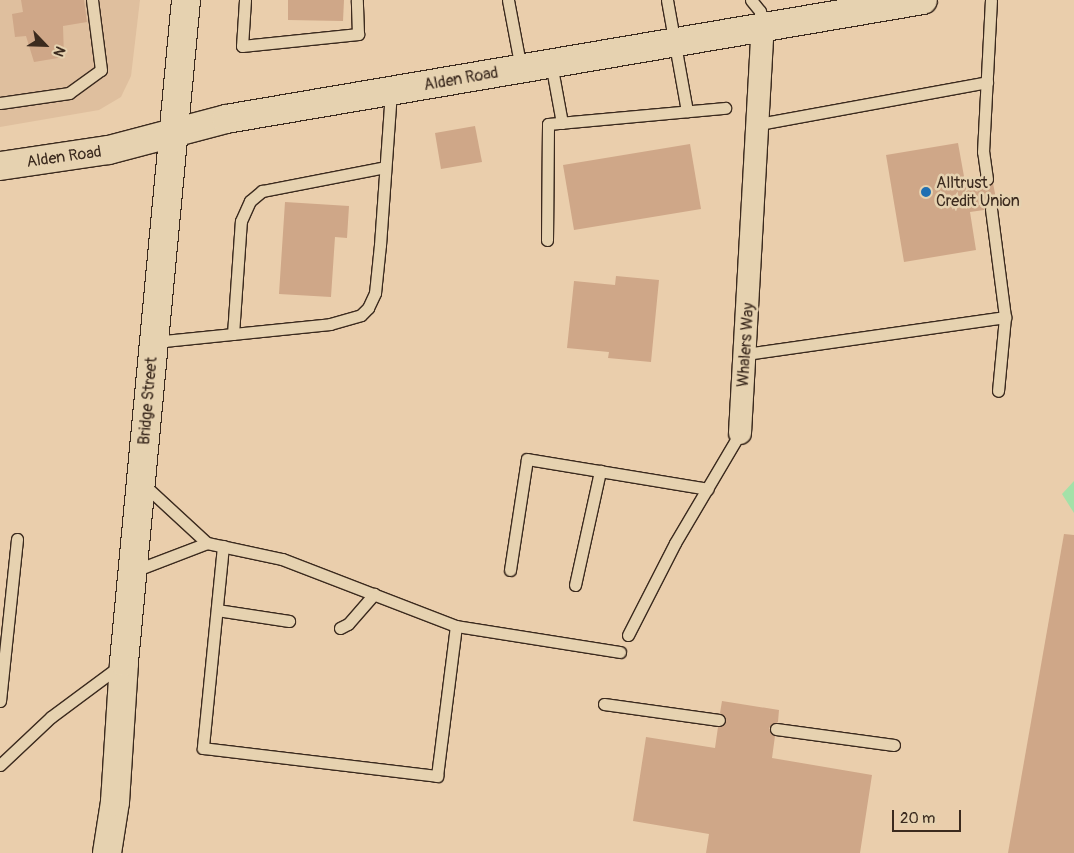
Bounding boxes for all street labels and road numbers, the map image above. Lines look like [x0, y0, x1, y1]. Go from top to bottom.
street label: Alden Road [422, 63, 500, 95]
street label: Alden Road [25, 142, 103, 172]
street label: Whalers Way [733, 302, 759, 388]
street label: Bridge Street [135, 356, 161, 446]

